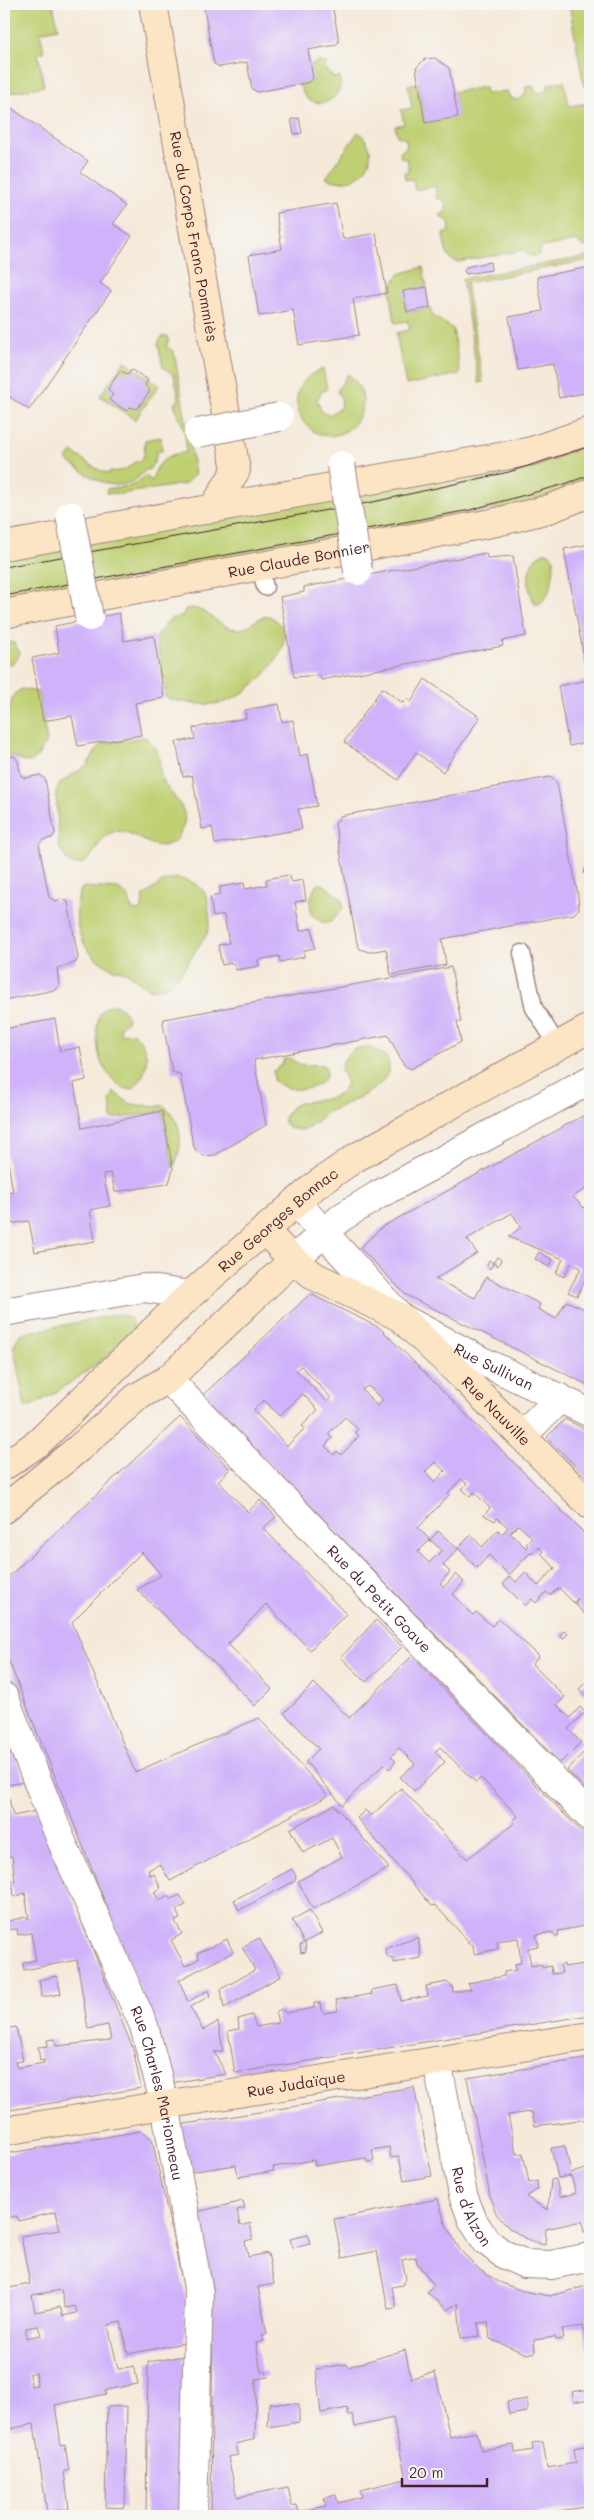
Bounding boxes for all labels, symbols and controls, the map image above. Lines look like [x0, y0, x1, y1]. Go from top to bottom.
street label: Rue du Corps Franc Pommiès [166, 129, 223, 343]
street label: Rue Claude Bonnier [226, 536, 371, 582]
street label: Rue Georges Bonnac [213, 1163, 342, 1276]
street label: Rue Sullivan [451, 1338, 537, 1394]
street label: Rue Nauville [458, 1372, 535, 1450]
street label: Rue du Petit Goave [323, 1540, 436, 1657]
street label: Rue Charles Marionneau [126, 2003, 188, 2182]
street label: Rue Judaïque [246, 2066, 347, 2101]
street label: Rue d'Alzon [448, 2165, 497, 2250]
scale bar [402, 2455, 486, 2487]
text: 20 m [409, 2462, 443, 2482]

